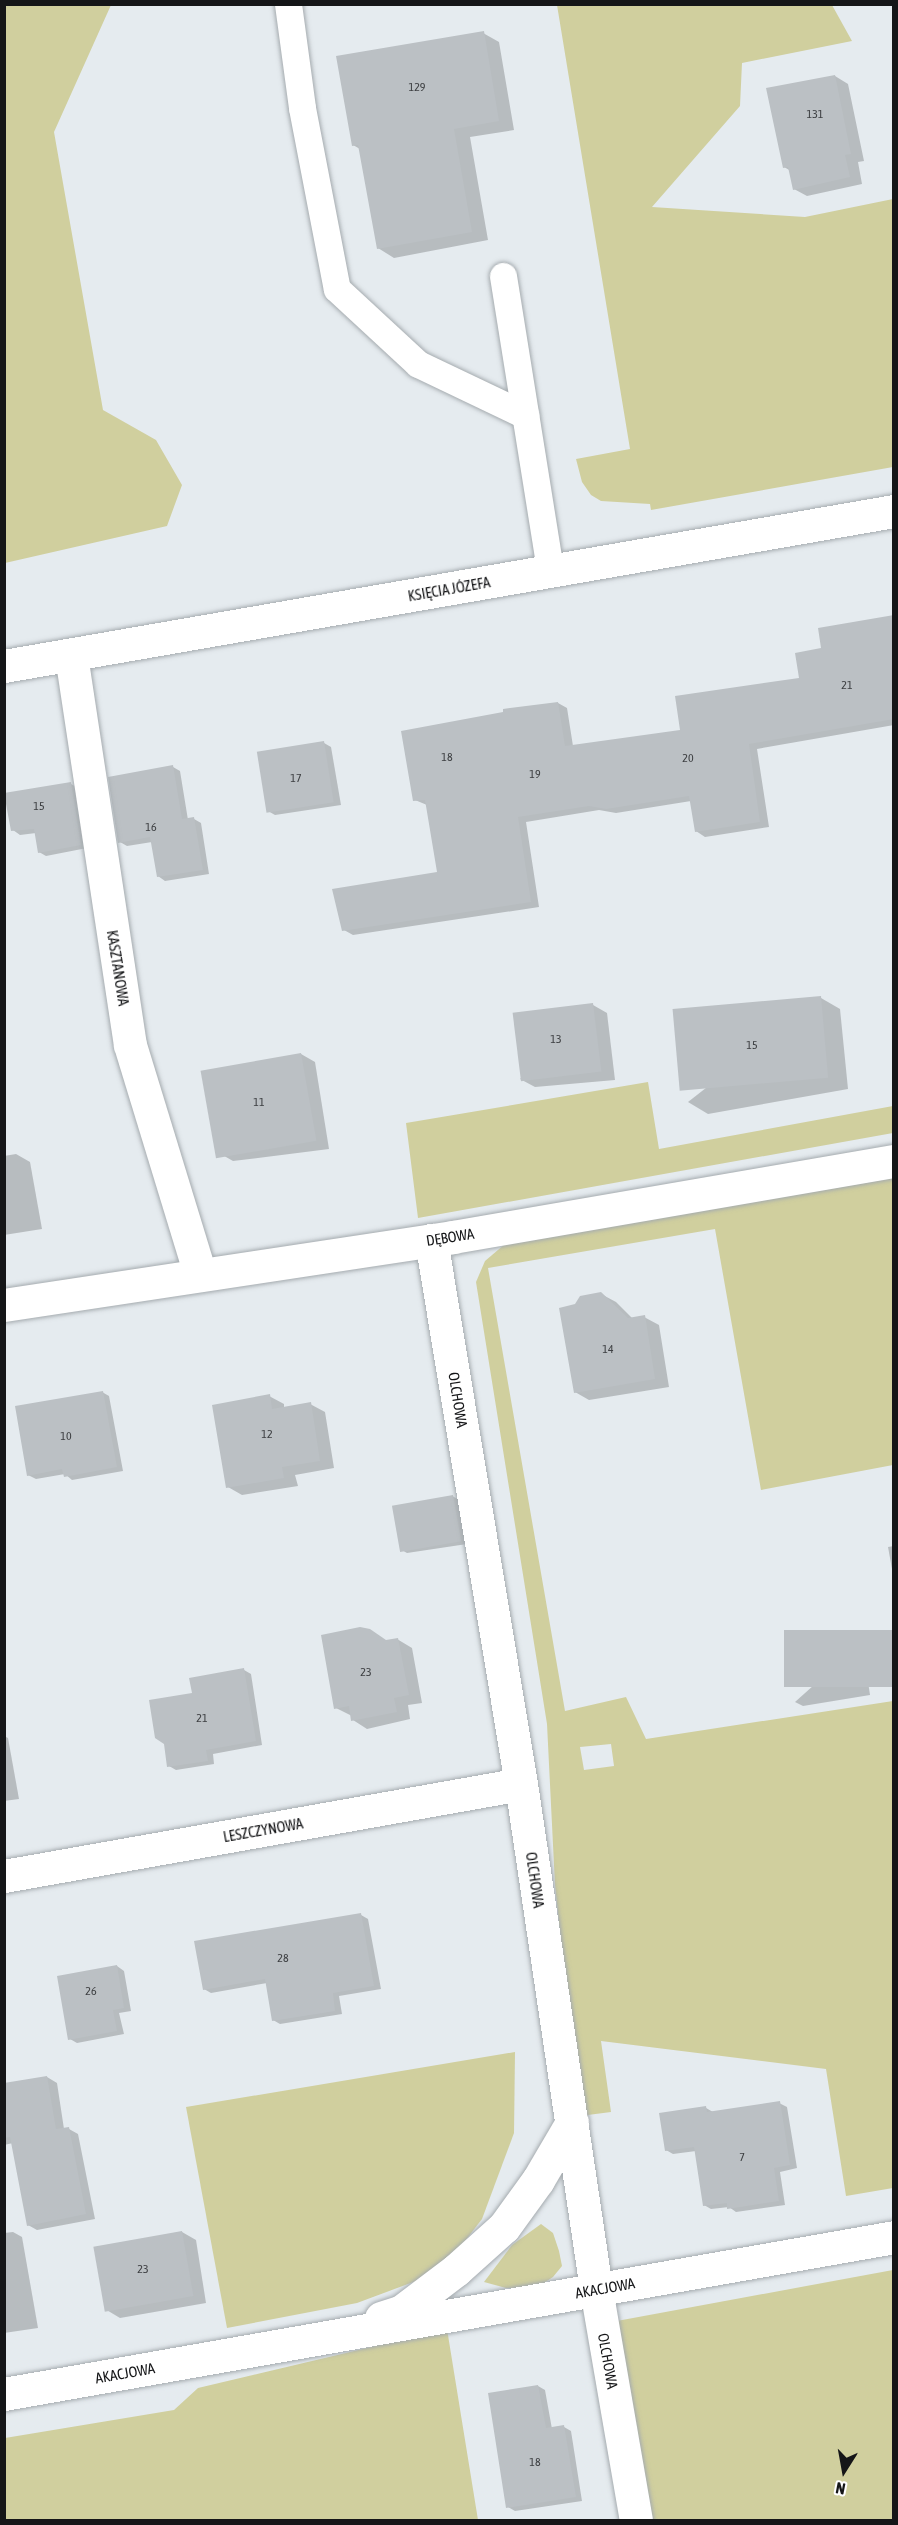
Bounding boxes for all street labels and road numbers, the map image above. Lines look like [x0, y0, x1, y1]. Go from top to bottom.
street label: KSIĘCIA JÓZEFA [406, 573, 492, 605]
street label: KASZTANOWA [103, 929, 133, 1007]
street label: DĘBOWA [425, 1224, 475, 1250]
street label: OLCHOWA [445, 1371, 471, 1429]
street label: LESZCZYNOWA [222, 1814, 304, 1846]
street label: OLCHOWA [522, 1851, 548, 1909]
street label: AKACJOWA [574, 2274, 636, 2302]
street label: OLCHOWA [594, 2332, 622, 2390]
street label: AKACJOWA [94, 2359, 156, 2387]

